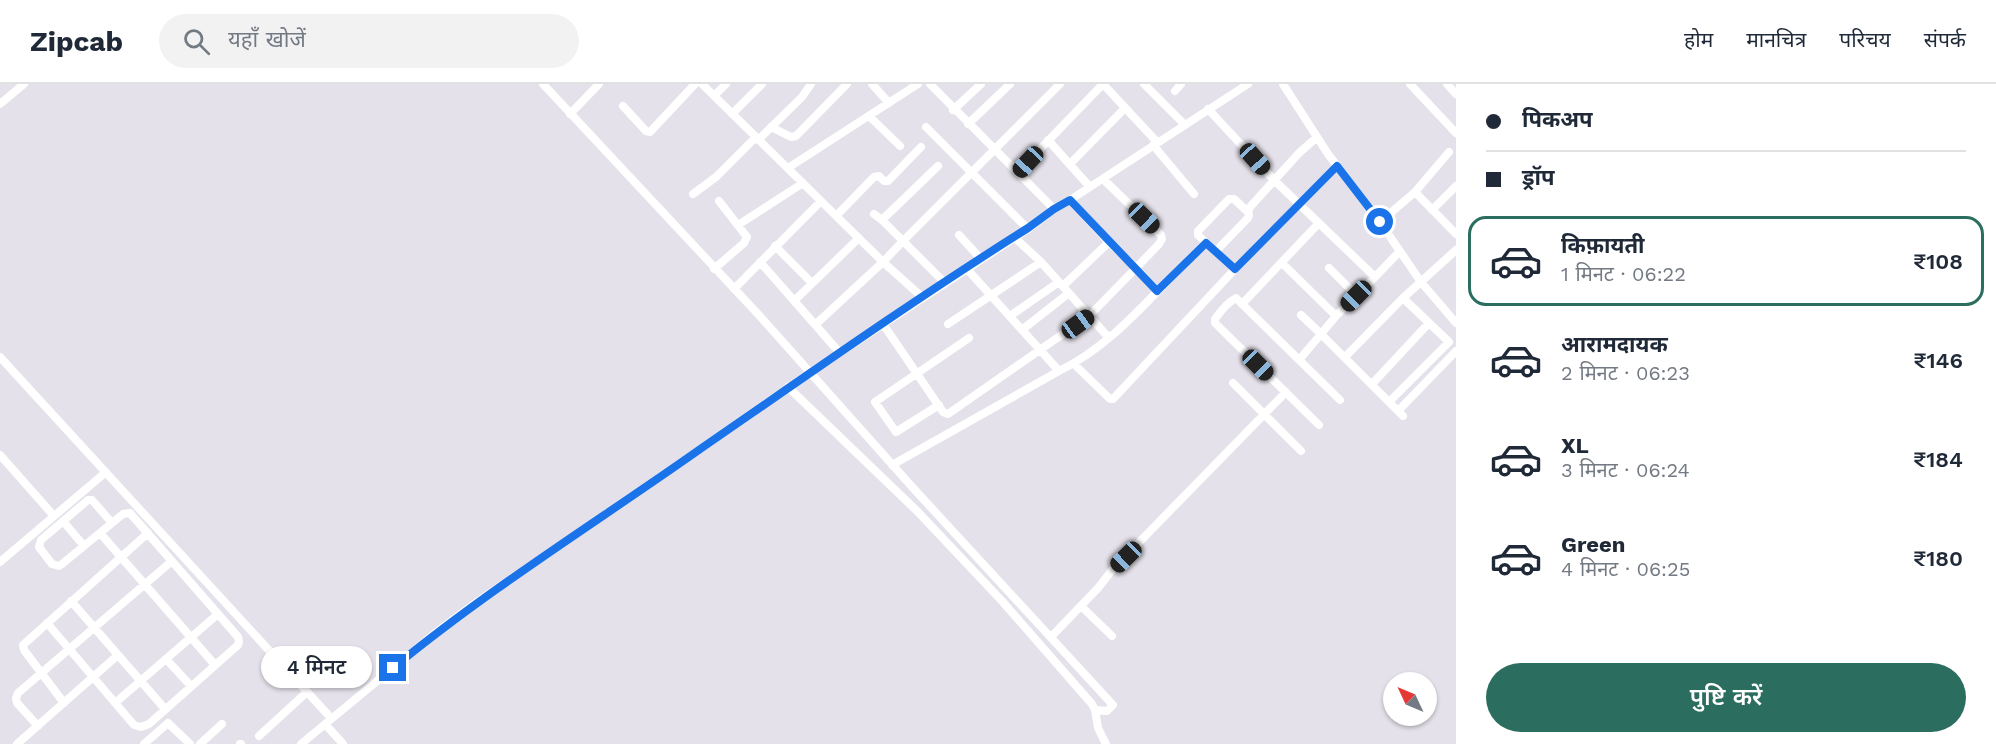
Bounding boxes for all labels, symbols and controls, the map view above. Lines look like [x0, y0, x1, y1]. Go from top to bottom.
search box [159, 14, 579, 68]
text: Zipcab [30, 25, 123, 58]
icon: search [180, 25, 213, 58]
text: यहाँ खोजें [228, 27, 306, 52]
text: होम [1684, 27, 1713, 52]
text: मानचित्र [1746, 27, 1806, 52]
text: परिचय [1839, 27, 1891, 52]
text: संपर्क [1924, 27, 1966, 52]
text: पिकअप [1522, 107, 1593, 132]
car [1236, 140, 1274, 178]
car [1009, 143, 1047, 181]
text: ड्रॉप [1522, 165, 1555, 190]
car [1125, 199, 1163, 237]
route start [1366, 208, 1393, 235]
text: किफ़ायती [1561, 233, 1645, 258]
icon: car [1489, 234, 1543, 288]
text: ₹108 [1913, 249, 1963, 274]
text: 1 मिनट · 06:22 [1561, 262, 1686, 286]
car [1337, 277, 1375, 315]
car [1058, 306, 1098, 342]
text: आरामदायक [1561, 332, 1668, 357]
icon: car [1489, 333, 1543, 387]
car [1239, 346, 1277, 384]
text: ₹146 [1914, 348, 1963, 373]
text: 2 मिनट · 06:23 [1561, 361, 1690, 385]
icon: car [1489, 432, 1543, 486]
text: XL [1561, 433, 1589, 458]
text: ₹184 [1913, 447, 1963, 472]
text: 3 मिनट · 06:24 [1561, 458, 1690, 482]
icon: car [1489, 531, 1543, 585]
text: Green [1561, 532, 1625, 557]
car [1107, 538, 1145, 576]
text: ₹180 [1913, 546, 1963, 571]
text: 4 मिनट · 06:25 [1561, 557, 1690, 581]
callout: 4 मिनट [261, 647, 372, 689]
route end [379, 654, 406, 681]
text: 4 मिनट [287, 655, 346, 679]
button: पुष्टि करें [1486, 663, 1966, 732]
north arrow [1383, 672, 1437, 726]
map controls [1383, 672, 1437, 726]

